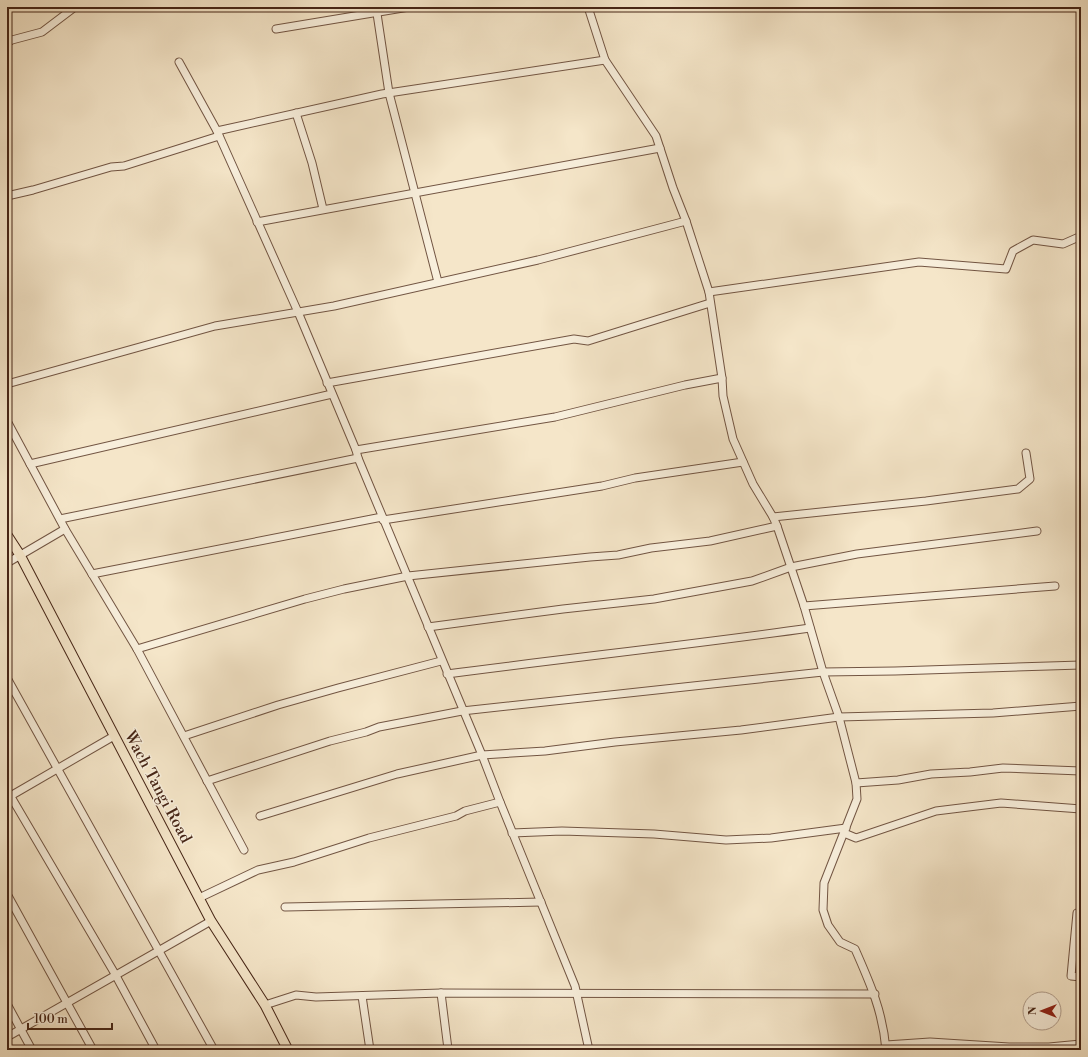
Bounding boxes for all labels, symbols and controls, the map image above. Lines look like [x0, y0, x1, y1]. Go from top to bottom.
street label: Wach Tangi Road [120, 727, 196, 847]
north arrow [1022, 991, 1062, 1031]
scale bar [28, 1005, 112, 1031]
text: N [1026, 1006, 1040, 1015]
text: 100 m [34, 1012, 68, 1027]

